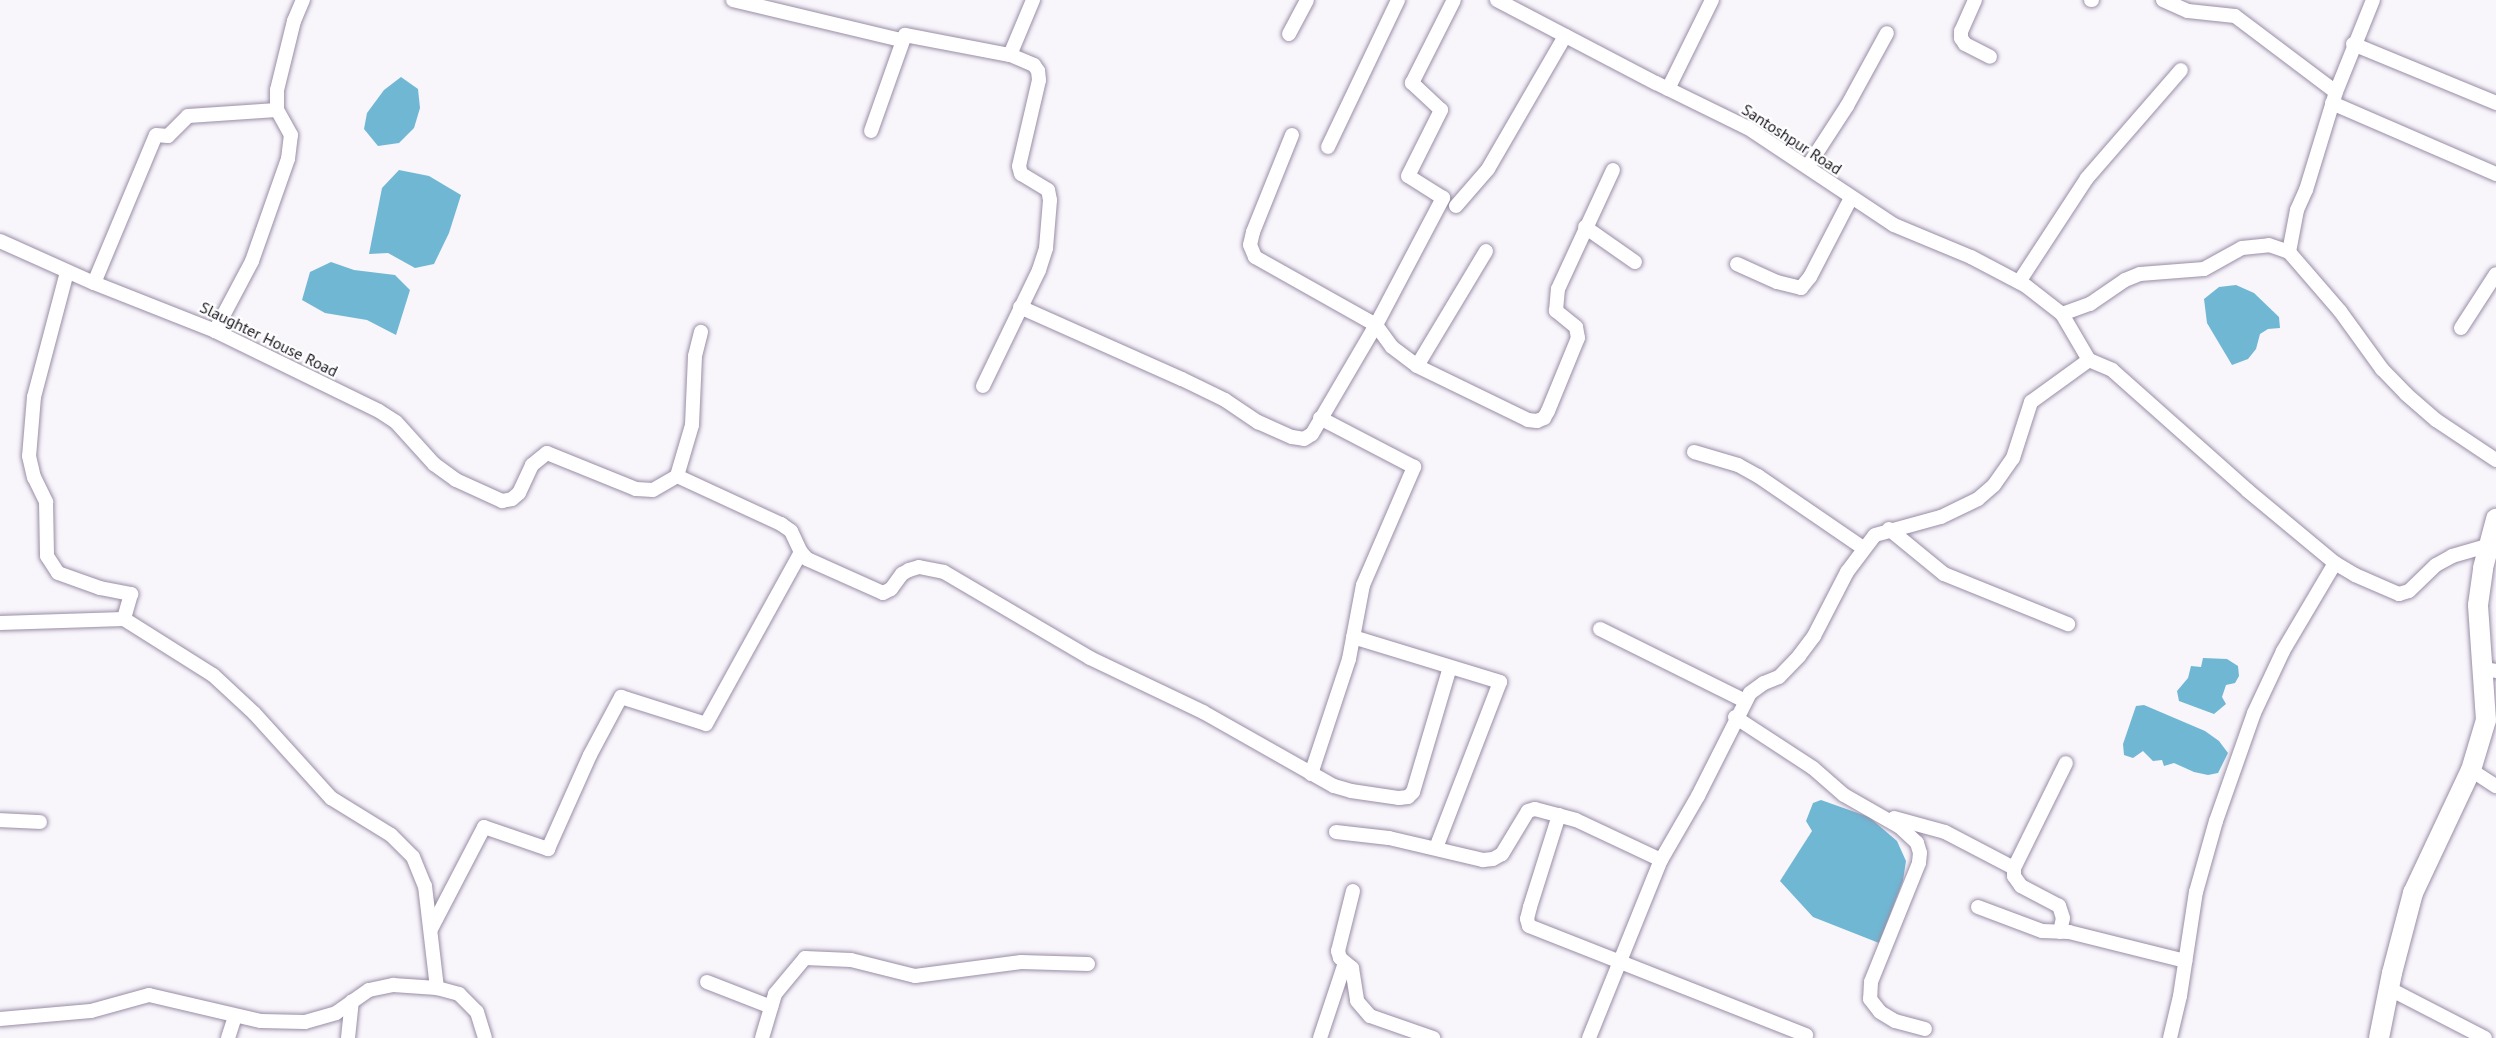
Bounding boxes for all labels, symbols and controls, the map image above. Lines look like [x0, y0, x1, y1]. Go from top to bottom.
street label: Santoshpur Road [1738, 100, 1846, 178]
street label: Slaughter House Road [197, 297, 341, 381]

